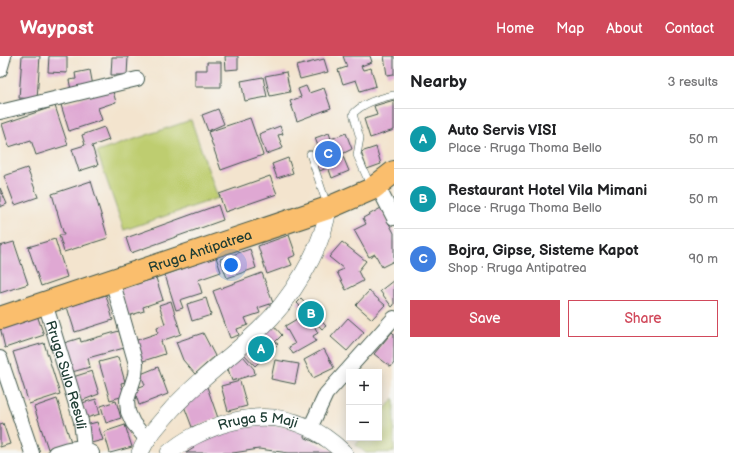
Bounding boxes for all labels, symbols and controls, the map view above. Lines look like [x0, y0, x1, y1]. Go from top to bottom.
text: Waypost [20, 17, 94, 40]
text: Home [496, 20, 534, 37]
text: Map [556, 20, 584, 37]
text: About [606, 20, 643, 37]
text: Contact [665, 20, 714, 37]
text: Nearby [410, 72, 467, 92]
text: 3 results [667, 74, 718, 90]
text: Auto Servis VISI [448, 121, 557, 140]
text: A [419, 131, 427, 147]
text: 50 m [689, 131, 718, 147]
pin: C [315, 139, 341, 169]
text: Place · Rruga Thoma Bello [448, 140, 602, 156]
text: Restaurant Hotel Vila Mimani [448, 181, 647, 200]
text: B [418, 191, 428, 207]
text: 50 m [689, 191, 718, 207]
text: Place · Rruga Thoma Bello [448, 200, 602, 216]
street label: Rruga Antipatrea [146, 226, 254, 277]
text: Bojra, Gipse, Sisteme Kapot [448, 241, 639, 260]
text: C [418, 251, 428, 267]
text: 90 m [689, 251, 718, 267]
your location [221, 255, 241, 275]
text: Shop · Rruga Antipatrea [448, 260, 587, 276]
pin: B [298, 299, 324, 329]
button: Save [410, 300, 560, 337]
button: Share [568, 300, 718, 337]
street label: Rruga Sulo Resuli [42, 318, 90, 430]
pin: A [248, 334, 274, 364]
map controls [346, 369, 382, 441]
button: + [346, 369, 382, 405]
button: − [346, 405, 382, 441]
street label: Rruga 5 Maji [216, 409, 300, 434]

